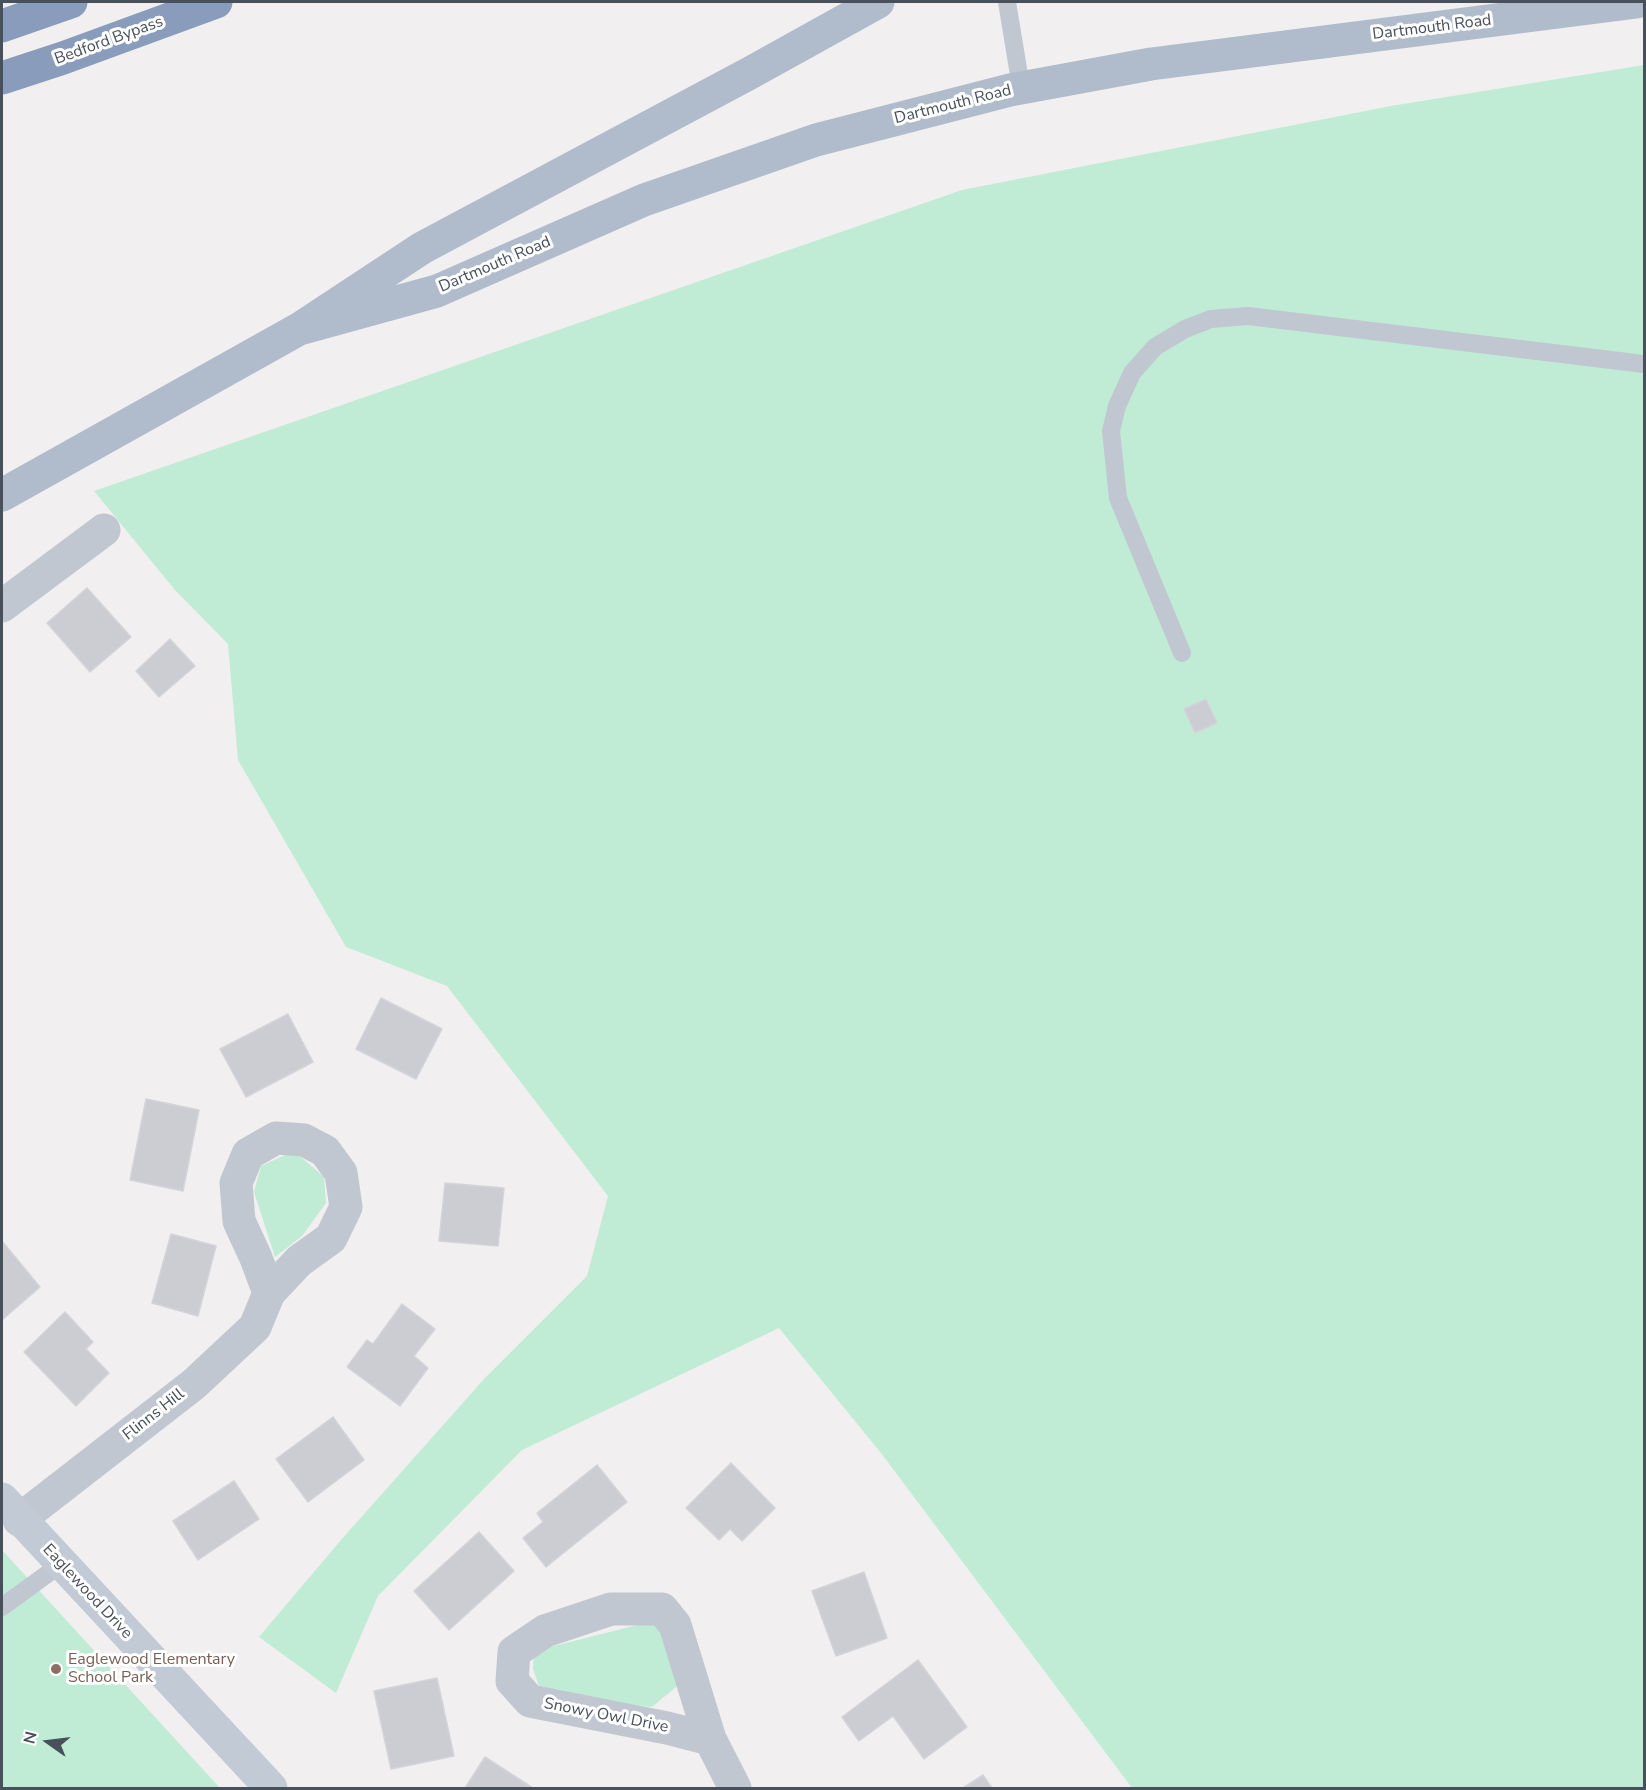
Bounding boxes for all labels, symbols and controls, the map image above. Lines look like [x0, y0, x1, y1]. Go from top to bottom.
street label: Dartmouth Road [1371, 11, 1493, 45]
street label: Bedford Bypass [52, 12, 166, 70]
street label: Dartmouth Road [893, 81, 1013, 129]
street label: Dartmouth Road [436, 233, 554, 297]
street label: Flinns Hill [120, 1385, 188, 1445]
street label: Eaglewood Drive [38, 1541, 136, 1643]
place label: Eaglewood Elementary School Park [68, 1650, 235, 1688]
marker: Eaglewood Elementary School Park [49, 1662, 63, 1676]
street label: Snowy Owl Drive [542, 1695, 670, 1737]
north arrow [18, 1712, 78, 1772]
text: N [18, 1729, 43, 1746]

